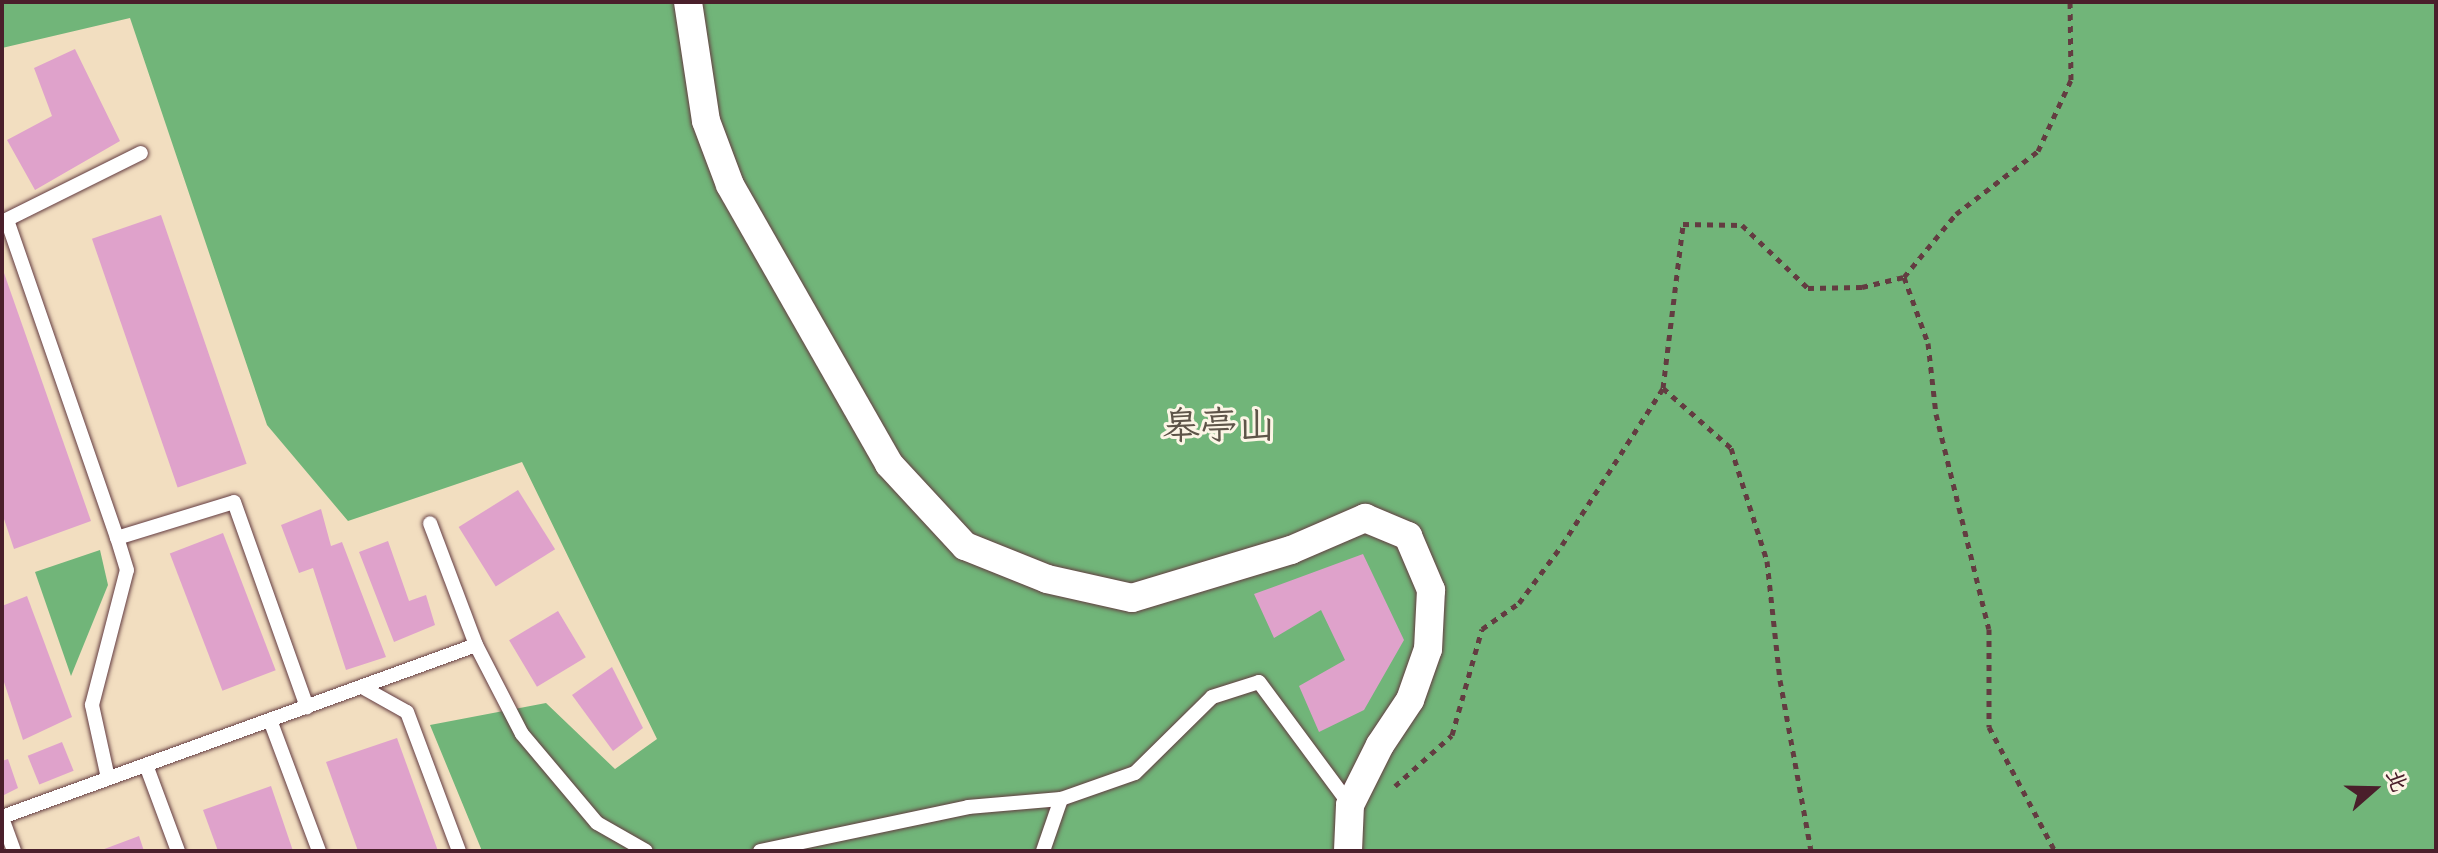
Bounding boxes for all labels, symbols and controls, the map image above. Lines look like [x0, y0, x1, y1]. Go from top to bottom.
park label: 皋亭山 [1162, 403, 1276, 449]
north arrow [2334, 749, 2414, 829]
text: 北 [2380, 766, 2413, 796]

